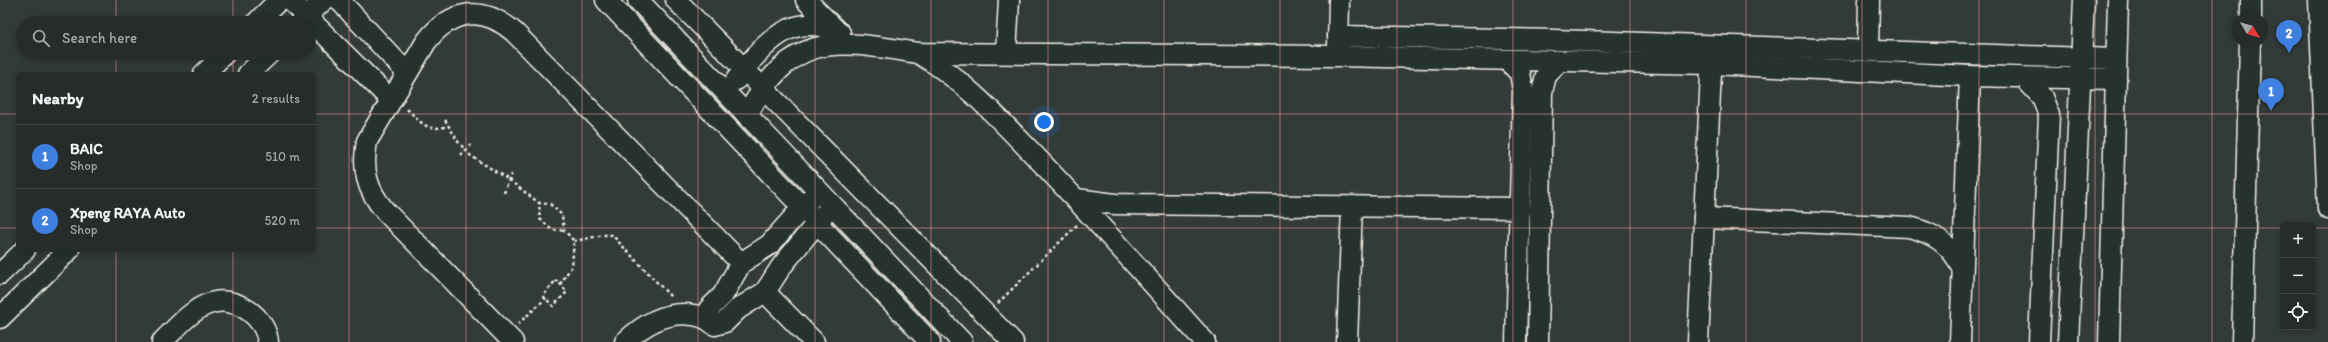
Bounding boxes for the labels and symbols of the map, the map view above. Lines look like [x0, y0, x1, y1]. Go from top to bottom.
north arrow [2232, 12, 2268, 48]
pin: 2 [2276, 20, 2302, 53]
pin: 1 [2258, 78, 2284, 111]
your location [1034, 112, 1054, 132]

